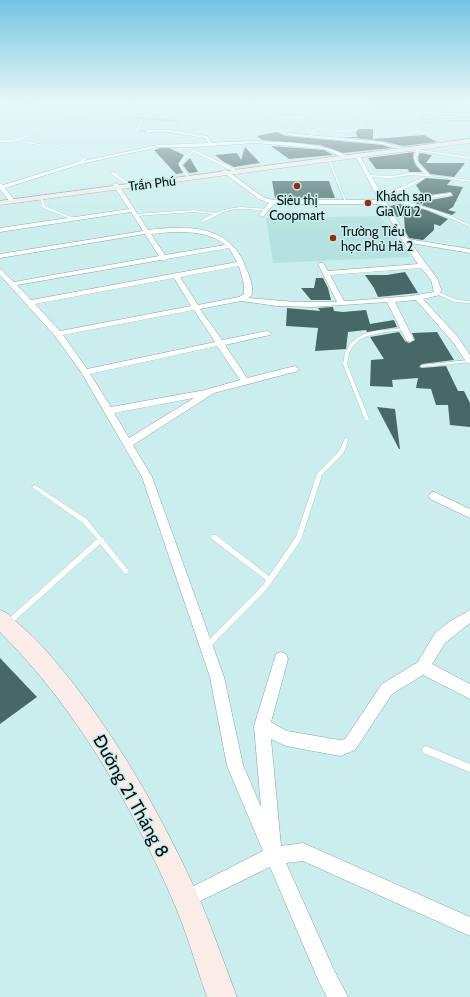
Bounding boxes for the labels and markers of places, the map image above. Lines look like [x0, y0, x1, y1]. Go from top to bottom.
marker: Siêu thị Coopmart [292, 181, 302, 191]
place label: Khách sạn Gia Vũ 2 [376, 188, 431, 219]
place label: Siêu thị Coopmart [269, 192, 325, 223]
marker: Khách sạn Gia Vũ 2 [363, 198, 373, 208]
place label: Trường Tiểu học Phủ Hà 2 [341, 223, 413, 254]
marker: Trường Tiểu học Phủ Hà 2 [328, 233, 338, 243]

